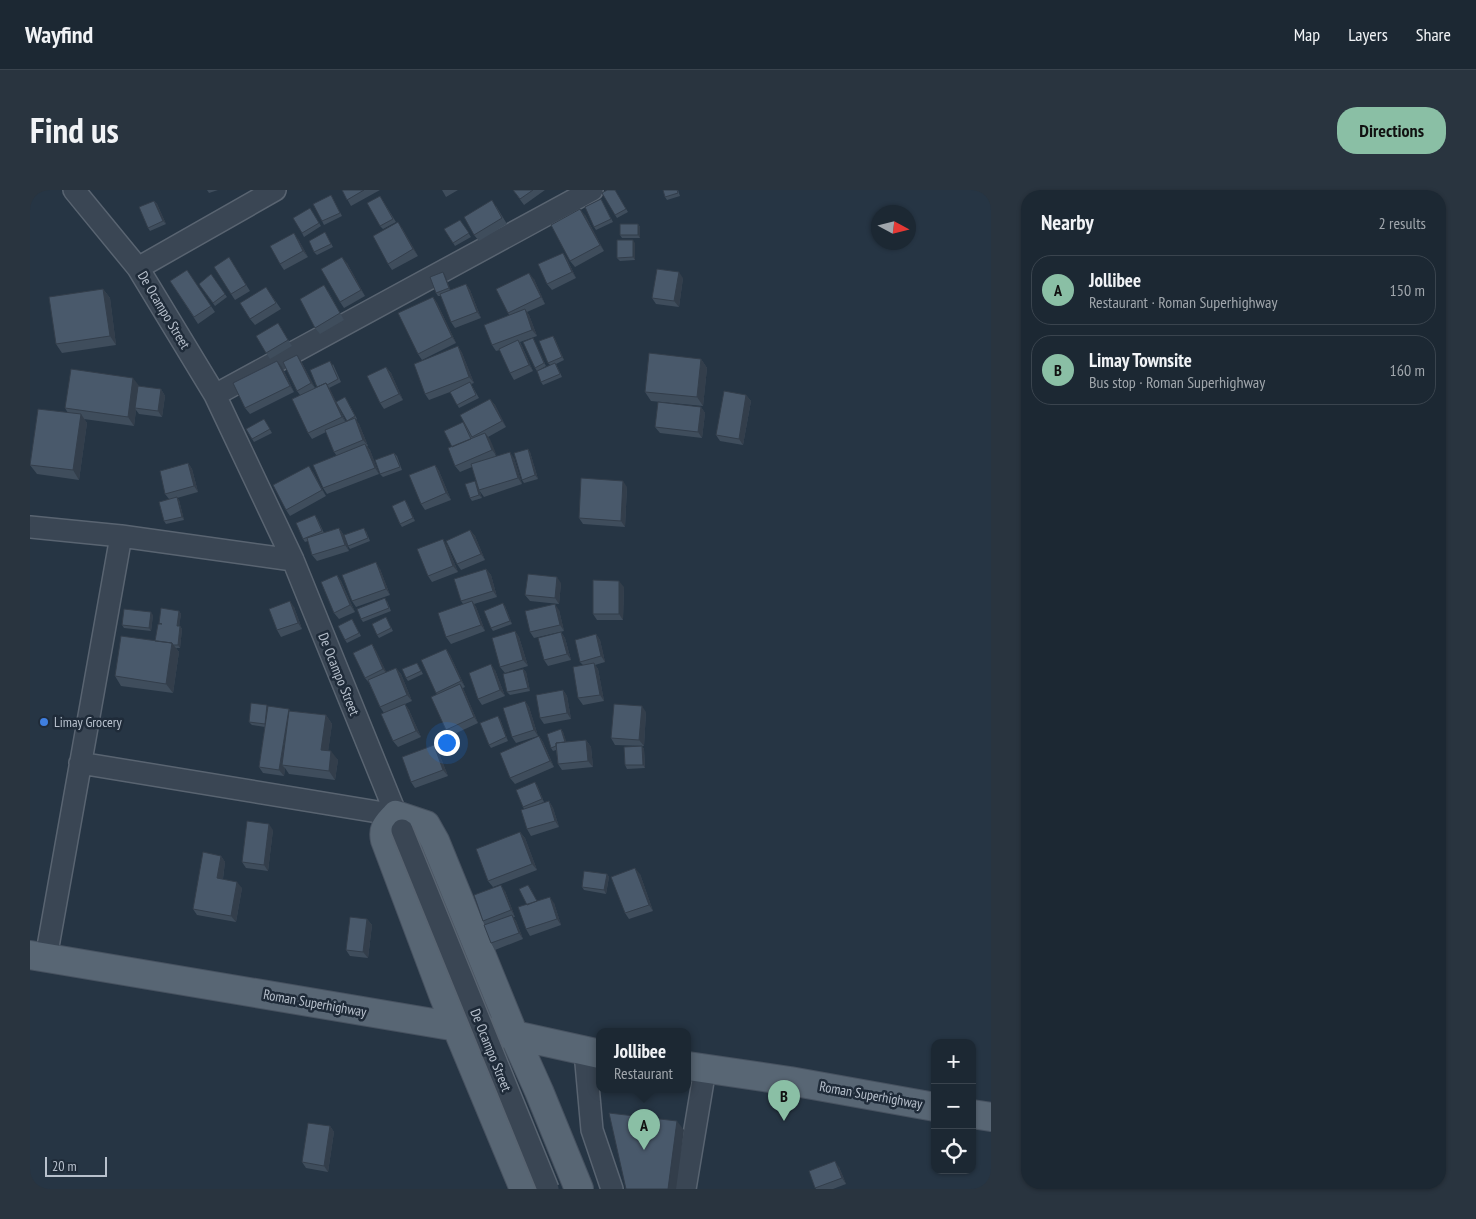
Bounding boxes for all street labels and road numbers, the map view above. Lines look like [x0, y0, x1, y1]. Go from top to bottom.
street label: De Ocampo Street [134, 268, 194, 352]
street label: De Ocampo Street [314, 630, 364, 718]
street label: Roman Superhighway [262, 985, 369, 1021]
street label: De Ocampo Street [466, 1006, 516, 1094]
street label: Roman Superhighway [818, 1077, 925, 1113]

